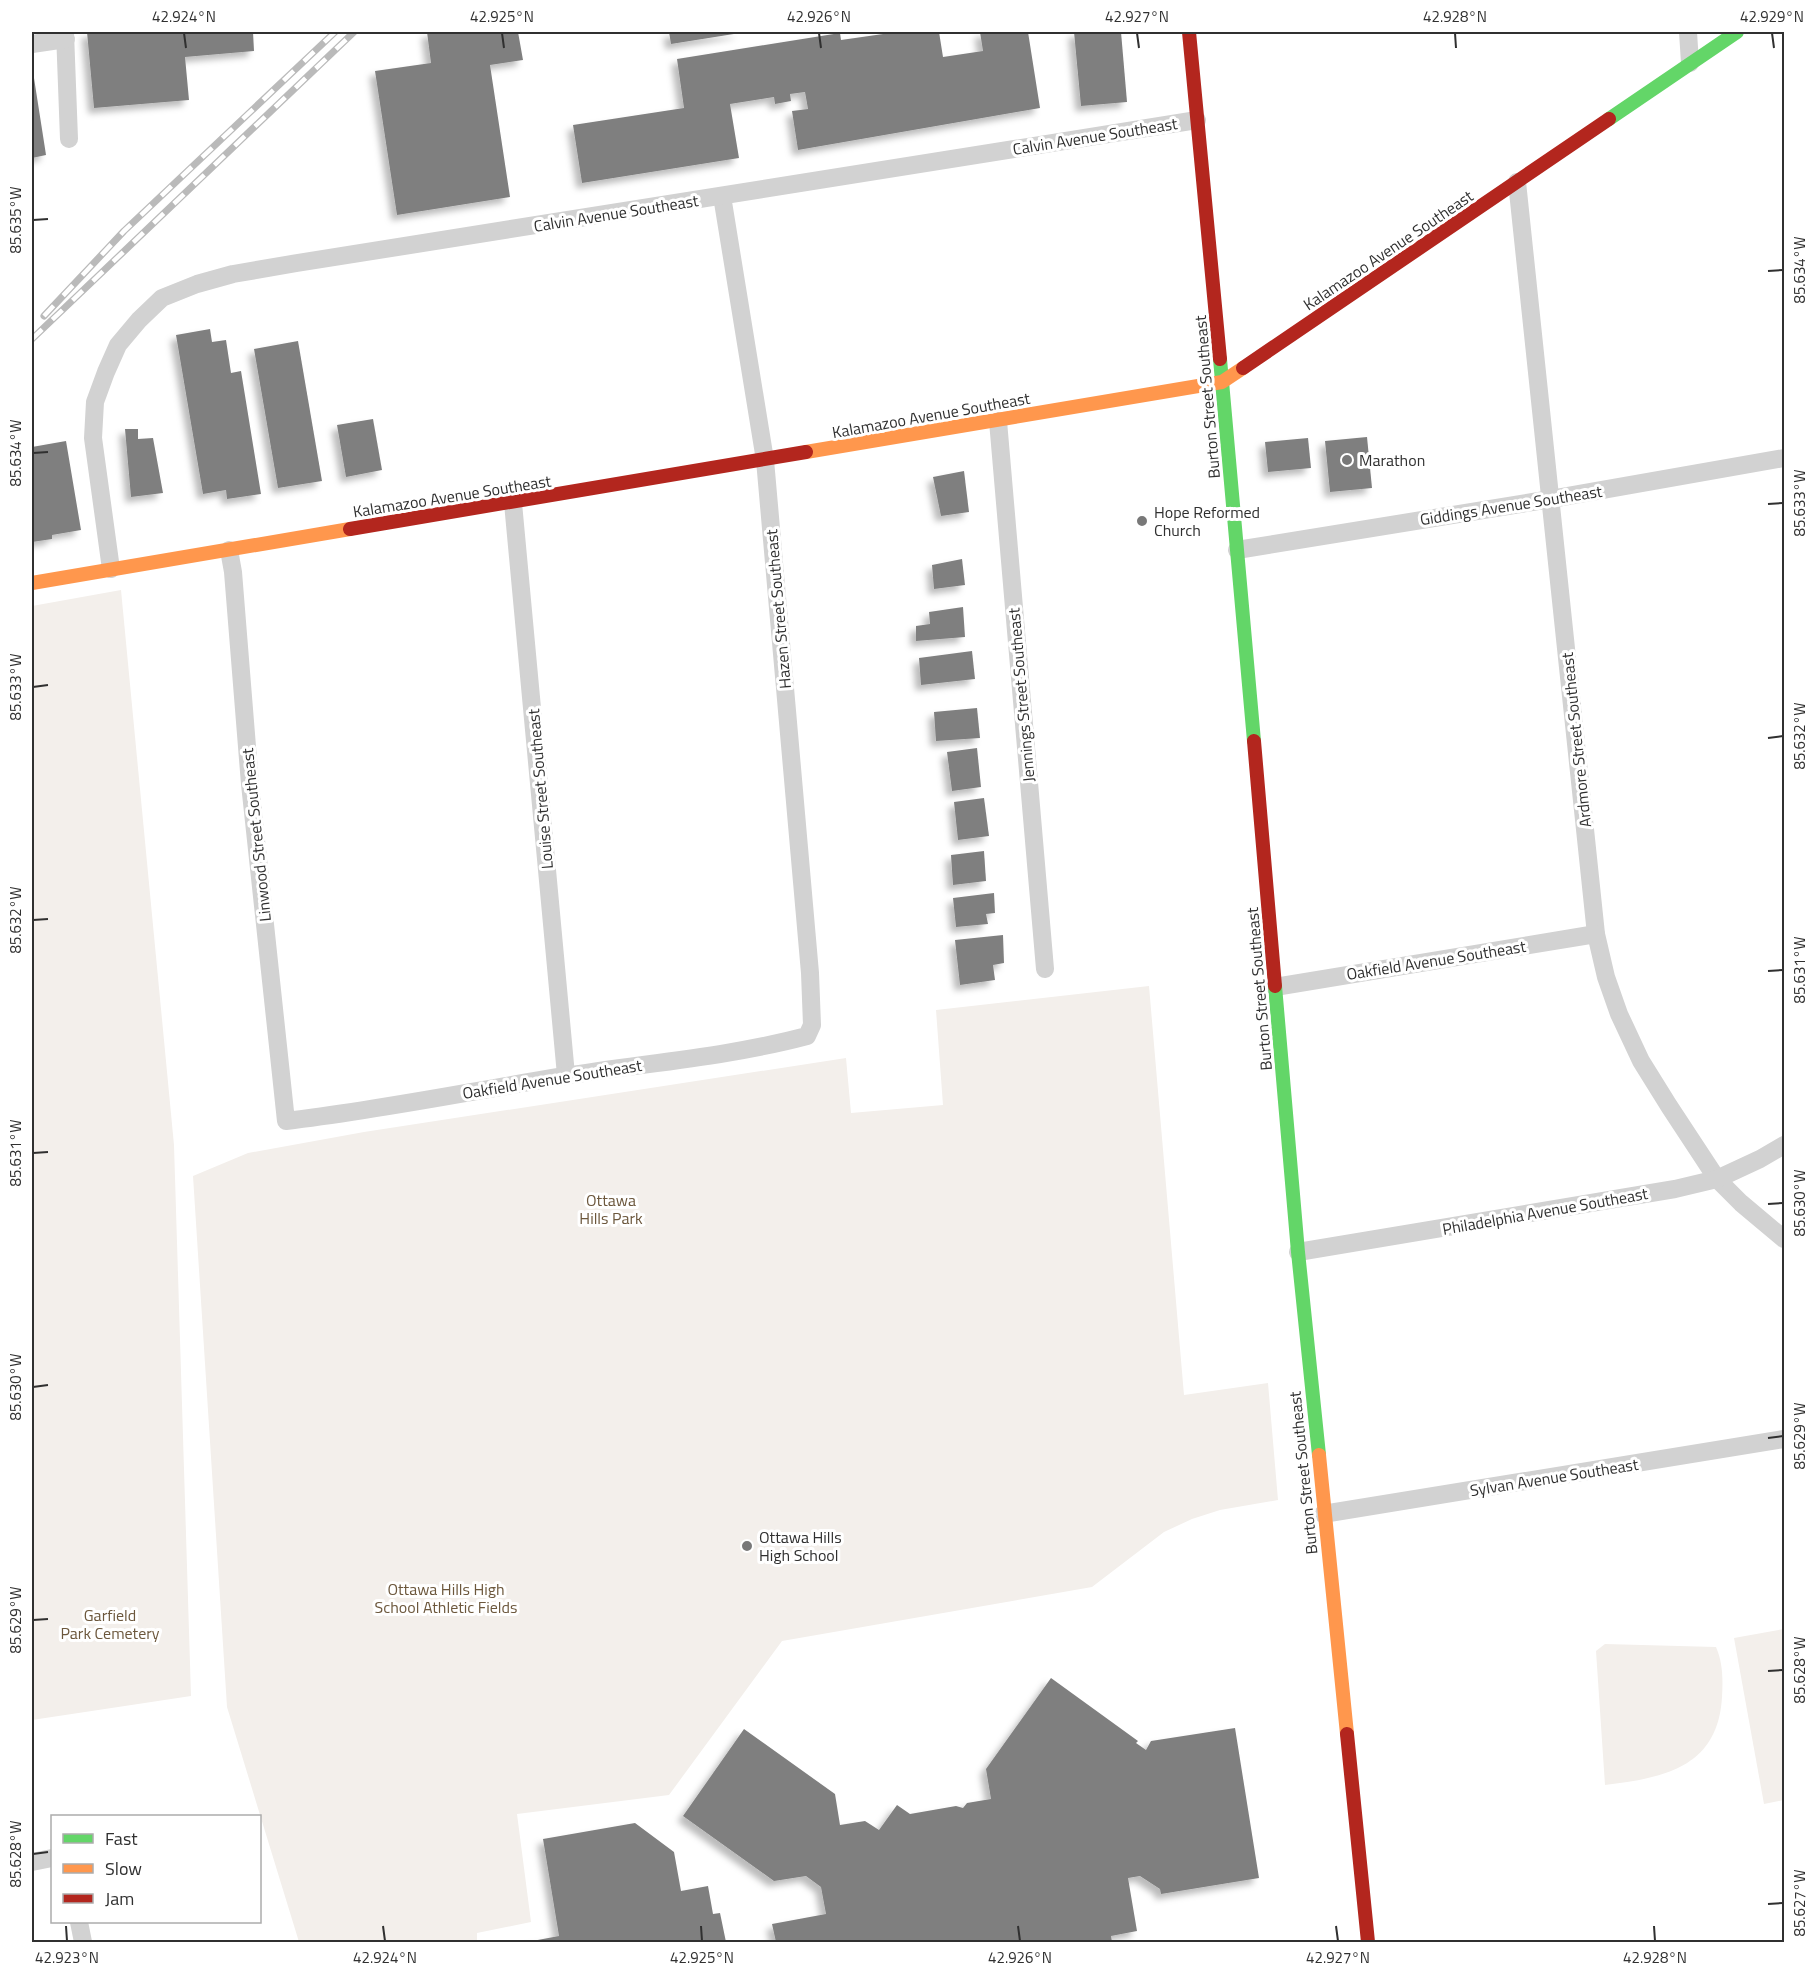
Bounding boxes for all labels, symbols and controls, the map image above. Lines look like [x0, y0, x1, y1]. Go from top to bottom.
text: 42.924°N [152, 5, 216, 28]
text: 42.925°N [470, 5, 534, 28]
text: 42.926°N [787, 5, 851, 28]
text: 42.927°N [1105, 5, 1169, 28]
text: 42.928°N [1423, 5, 1487, 28]
text: 42.929°N [1740, 5, 1804, 28]
street label: Calvin Avenue Southeast [1011, 111, 1179, 161]
street label: Kalamazoo Avenue Southeast [1298, 184, 1478, 316]
text: 85.635°W [4, 187, 27, 253]
street label: Calvin Avenue Southeast [532, 188, 700, 238]
text: 85.634°W [1788, 237, 1811, 303]
street label: Burton Street Southeast [1188, 314, 1226, 480]
street label: Kalamazoo Avenue Southeast [830, 386, 1032, 444]
text: 85.634°W [4, 420, 27, 486]
place label: Marathon [1359, 448, 1425, 472]
marker: Marathon [1340, 453, 1354, 467]
street label: Kalamazoo Avenue Southeast [351, 468, 553, 524]
text: 85.633°W [1788, 470, 1811, 536]
street label: Giddings Avenue Southeast [1418, 479, 1604, 531]
place label: Hope Reformed Church [1154, 500, 1260, 542]
marker: Hope Reformed Church [1135, 514, 1149, 528]
street label: Hazen Street Southeast [759, 528, 797, 690]
street label: Jennings Street Southeast [1001, 606, 1041, 783]
street label: Ardmore Street Southeast [1555, 651, 1597, 829]
text: 85.633°W [4, 654, 27, 720]
text: 85.632°W [1788, 703, 1811, 769]
street label: Louise Street Southeast [521, 707, 559, 870]
street label: Linwood Street Southeast [235, 747, 277, 923]
text: 85.632°W [4, 887, 27, 953]
street label: Burton Street Southeast [1240, 906, 1278, 1072]
street label: Oakfield Avenue Southeast [1345, 934, 1528, 986]
text: 85.631°W [1788, 937, 1811, 1003]
street label: Oakfield Avenue Southeast [461, 1053, 644, 1105]
text: 85.631°W [4, 1120, 27, 1186]
text: 85.630°W [1788, 1170, 1811, 1236]
street label: Philadelphia Avenue Southeast [1440, 1181, 1650, 1241]
park label: Ottawa Hills Park [579, 1188, 643, 1230]
text: 85.630°W [4, 1354, 27, 1420]
street label: Burton Street Southeast [1282, 1390, 1323, 1556]
text: 85.629°W [1788, 1403, 1811, 1469]
street label: Sylvan Avenue Southeast [1468, 1452, 1640, 1502]
place label: Ottawa Hills High School [759, 1525, 842, 1567]
marker: Ottawa Hills High School [740, 1539, 754, 1553]
park label: Ottawa Hills High School Athletic Fields [375, 1577, 517, 1619]
text: 85.629°W [4, 1587, 27, 1653]
park label: Garfield Park Cemetery [60, 1603, 160, 1645]
text: 85.628°W [1788, 1637, 1811, 1703]
legend [51, 1815, 261, 1923]
text: 85.628°W [4, 1821, 27, 1887]
text: Fast [105, 1825, 138, 1852]
text: Slow [105, 1855, 142, 1882]
text: 85.627°W [1788, 1870, 1811, 1936]
text: Jam [105, 1885, 134, 1912]
text: 42.923°N [35, 1946, 99, 1969]
text: 42.924°N [353, 1946, 417, 1969]
text: 42.925°N [670, 1946, 734, 1969]
text: 42.926°N [988, 1946, 1052, 1969]
text: 42.927°N [1306, 1946, 1370, 1969]
text: 42.928°N [1623, 1946, 1687, 1969]

